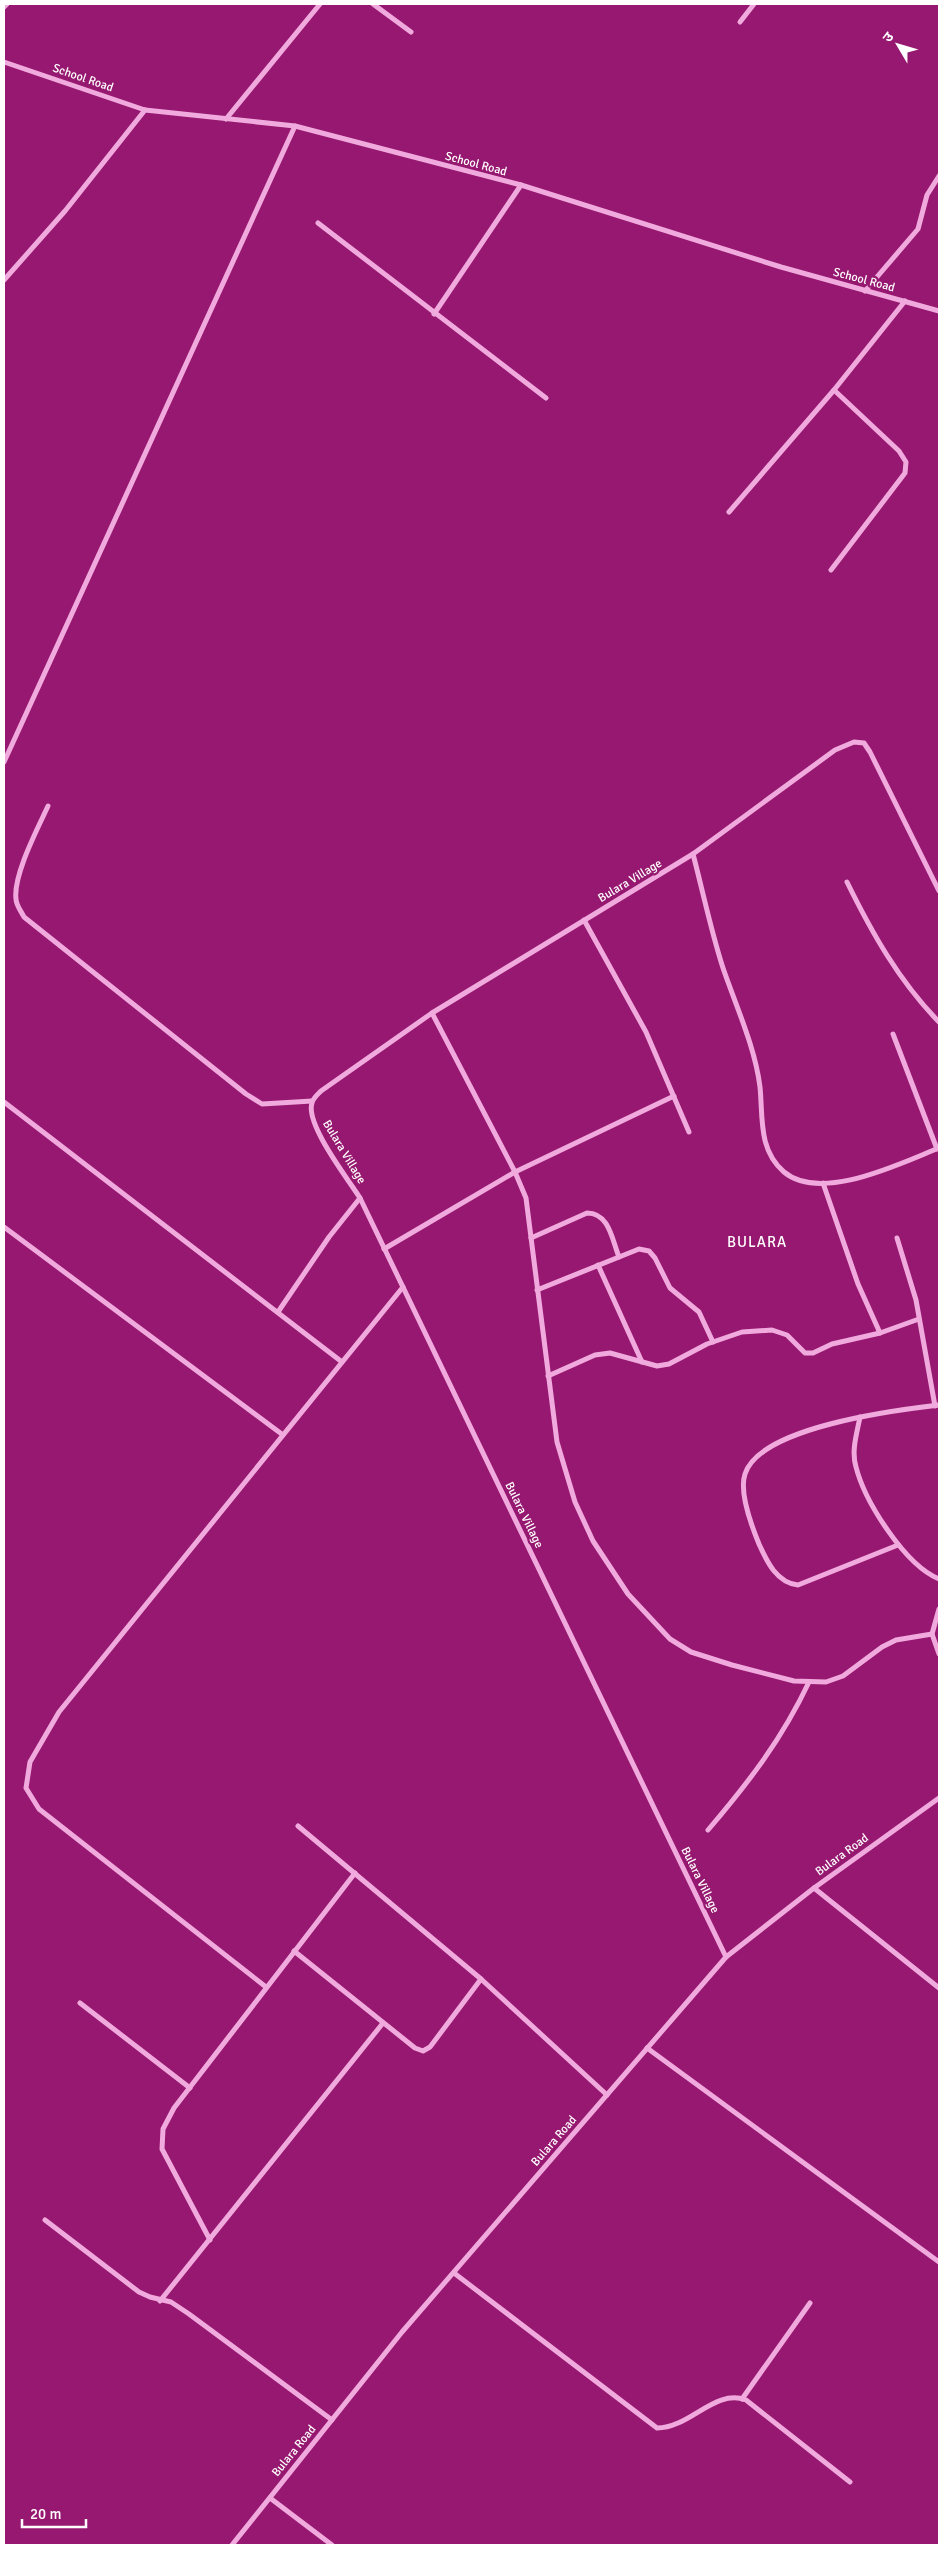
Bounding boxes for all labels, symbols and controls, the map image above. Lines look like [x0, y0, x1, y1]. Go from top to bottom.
north arrow [873, 20, 923, 70]
text: उ [879, 28, 898, 46]
street label: School Road [51, 61, 115, 95]
street label: School Road [444, 149, 508, 179]
street label: School Road [832, 265, 896, 295]
street label: Bulara Village [595, 856, 665, 906]
street label: Bulara Village [319, 1117, 369, 1187]
district label: BULARA [727, 1233, 787, 1251]
street label: Bulara Village [501, 1479, 547, 1551]
street label: Bulara Road [812, 1831, 872, 1879]
street label: Bulara Village [677, 1844, 723, 1916]
street label: Bulara Road [528, 2113, 580, 2169]
street label: Bulara Road [269, 2422, 319, 2480]
scale bar [22, 2496, 86, 2528]
text: 20 m [30, 2505, 61, 2523]

